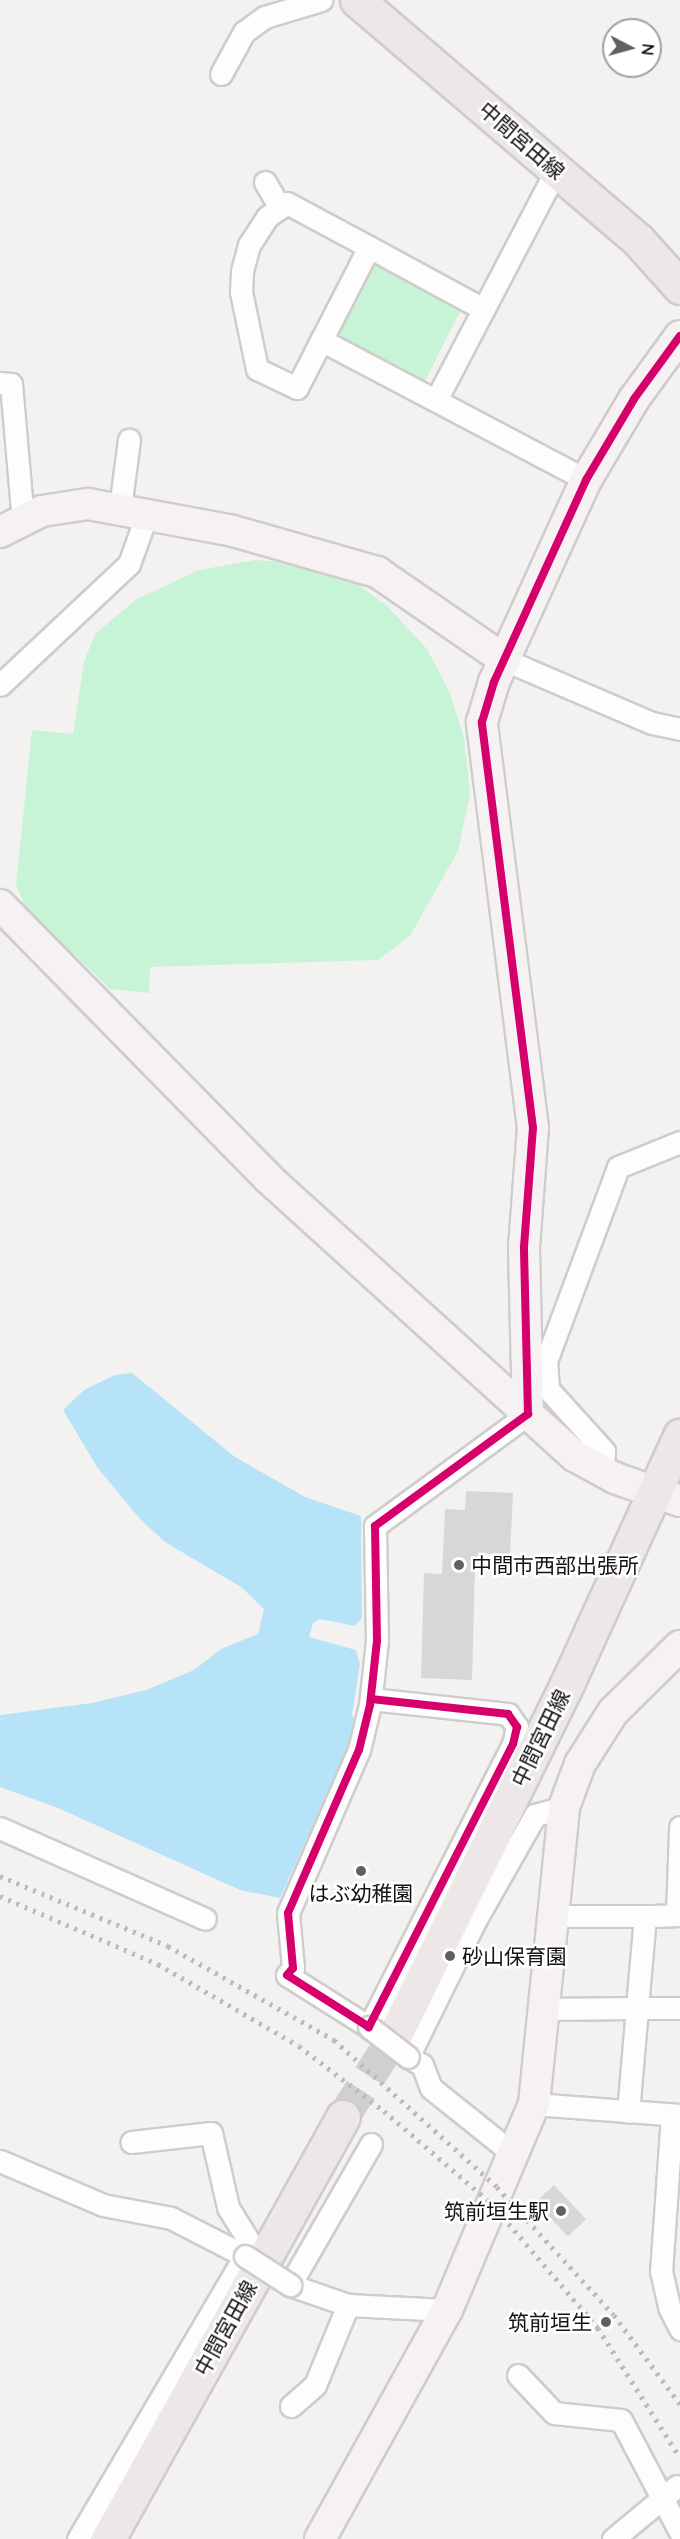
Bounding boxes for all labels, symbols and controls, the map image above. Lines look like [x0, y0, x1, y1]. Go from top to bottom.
north arrow [602, 18, 662, 78]
text: N [637, 43, 658, 57]
street label: 中間宮田線 [474, 96, 570, 184]
place label: 中間市西部出張所 [471, 1552, 639, 1578]
marker: 中間市西部出張所 [452, 1558, 466, 1572]
street label: 中間宮田線 [506, 1685, 574, 1791]
marker: はぶ幼稚園 [354, 1864, 368, 1878]
place label: はぶ幼稚園 [309, 1880, 413, 1906]
place label: 砂山保育園 [462, 1943, 567, 1969]
marker: 砂山保育園 [443, 1949, 457, 1963]
place label: 筑前垣生駅 [444, 2198, 549, 2224]
marker: 筑前垣生駅 [554, 2204, 568, 2218]
street label: 中間宮田線 [189, 2276, 261, 2380]
place label: 筑前垣生 [508, 2309, 592, 2335]
marker: 筑前垣生 [597, 2313, 615, 2331]

